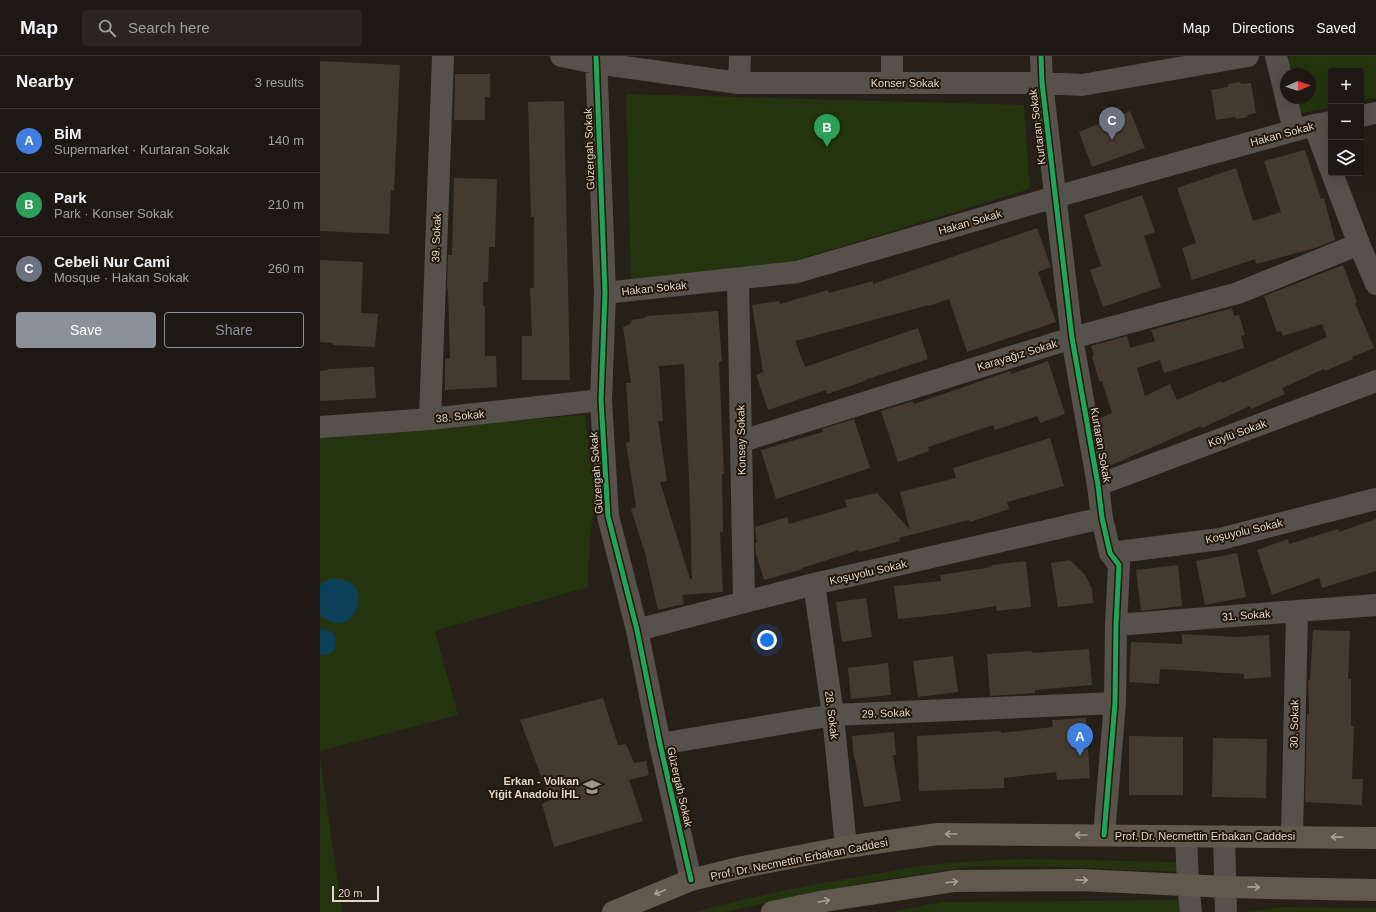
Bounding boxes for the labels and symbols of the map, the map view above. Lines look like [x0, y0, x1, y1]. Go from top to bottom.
north arrow [1280, 68, 1316, 104]
street label: Konser Sokak [871, 77, 940, 89]
street label: Kurtaran Sokak [1026, 88, 1048, 165]
street label: Güzergah Sokak [582, 107, 596, 190]
pin: C [1099, 107, 1125, 140]
pin: B [814, 114, 840, 147]
street label: Hakan Sokak [1249, 120, 1316, 148]
street label: Hakan Sokak [937, 207, 1004, 237]
street label: 39. Sokak [429, 213, 443, 263]
street label: Hakan Sokak [621, 279, 688, 297]
street label: Karayağız Sokak [975, 337, 1059, 373]
street label: Konsey Sokak [734, 404, 748, 475]
street label: 38. Sokak [435, 407, 485, 425]
street label: Kurtaran Sokak [1089, 407, 1114, 484]
street label: Köylü Sokak [1206, 417, 1268, 449]
street label: Güzergah Sokak [587, 431, 605, 514]
street label: Koşuyolu Sokak [1204, 516, 1284, 546]
street label: Koşuyolu Sokak [828, 557, 908, 587]
street label: 31. Sokak [1221, 607, 1271, 623]
your location [757, 630, 777, 650]
street label: 28. Sokak [823, 690, 841, 741]
street label: 30. Sokak [1288, 699, 1300, 749]
street label: 29. Sokak [861, 706, 911, 720]
pin: A [1067, 723, 1093, 756]
street label: Güzergah Sokak [665, 746, 695, 829]
place label: Erkan - Volkan Yiğit Anadolu İHL [488, 775, 579, 800]
school or university icon: Erkan - Volkan Yiğit Anadolu İHL [582, 777, 602, 797]
street label: Prof. Dr. Necmettin Erbakan Caddesi [1115, 830, 1295, 842]
one-way arrow [945, 831, 958, 838]
one-way arrow [1075, 831, 1088, 839]
one-way arrow [1331, 834, 1344, 841]
street label: Prof. Dr. Necmettin Erbakan Caddesi [709, 836, 889, 882]
one-way arrow [1075, 876, 1088, 884]
one-way arrow [945, 878, 958, 886]
one-way arrow [1247, 883, 1260, 891]
scale bar [332, 884, 379, 903]
one-way arrow [654, 889, 666, 896]
one-way arrow [817, 897, 830, 905]

